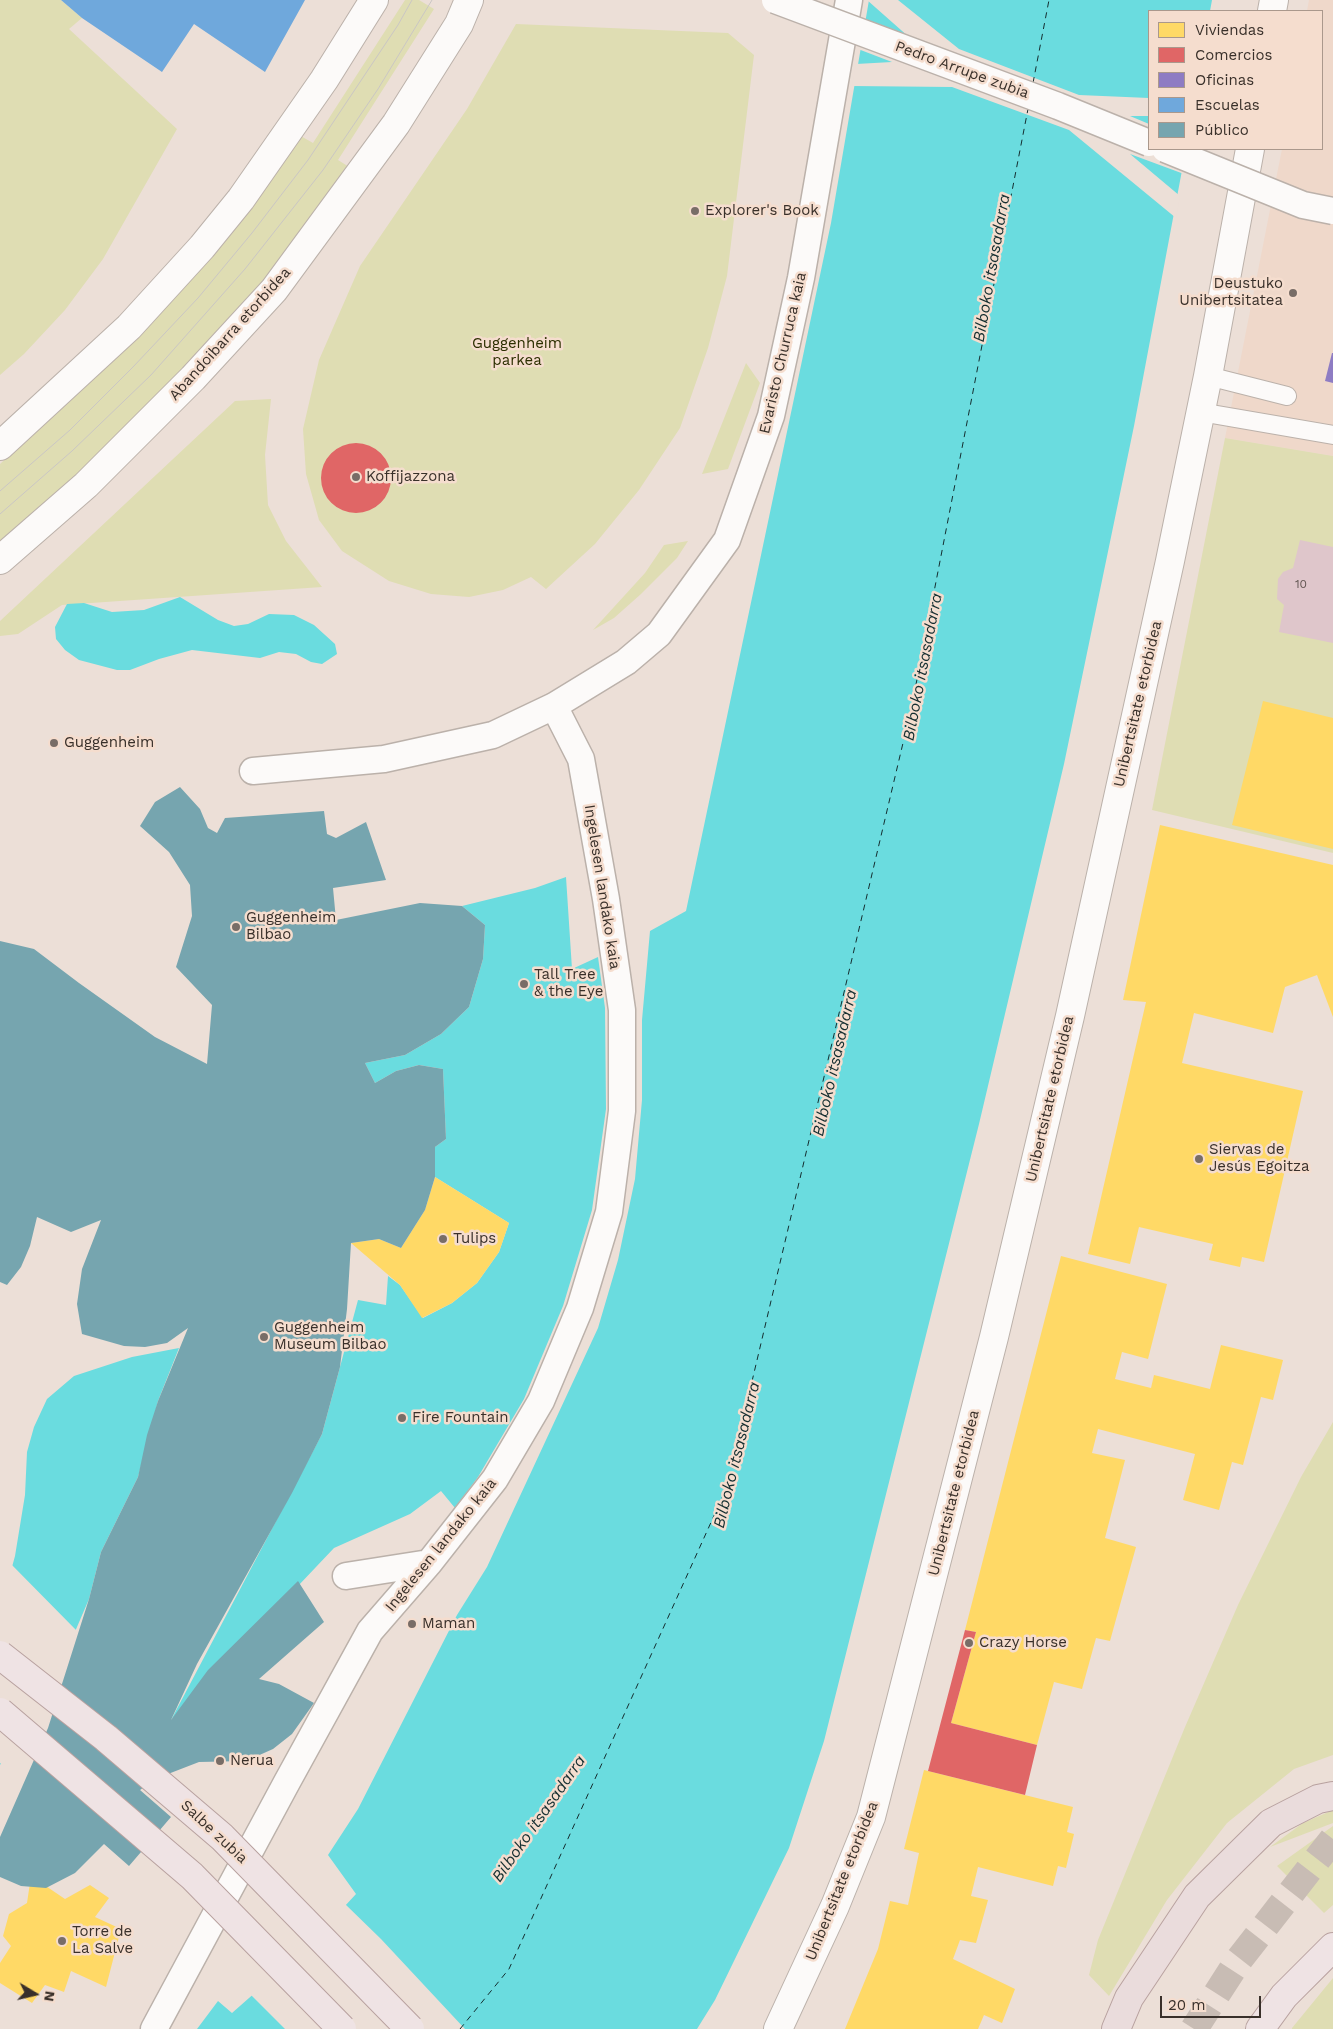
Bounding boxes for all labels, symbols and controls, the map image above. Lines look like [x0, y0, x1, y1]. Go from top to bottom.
legend [1148, 10, 1323, 150]
text: Viviendas [1195, 21, 1264, 39]
street label: Pedro Arrupe zubia [893, 37, 1031, 103]
text: Comercios [1195, 46, 1272, 64]
text: Oficinas [1195, 71, 1254, 89]
text: Escuelas [1195, 96, 1260, 114]
text: Público [1195, 121, 1249, 139]
water label: Bilboko itsasadarra [970, 192, 1014, 344]
place label: Explorer's Book [705, 202, 819, 220]
marker: Explorer's Book [689, 205, 701, 217]
street label: Abandoibarra etorbidea [166, 264, 294, 404]
street label: Evaristo Churruca kaia [756, 270, 810, 436]
place label: Deustuko Unibertsitatea [1179, 275, 1283, 310]
marker: Deustuko Unibertsitatea [1287, 287, 1299, 299]
park label: Guggenheim parkea [472, 335, 562, 370]
place label: Koffijazzona [366, 468, 455, 486]
marker: Koffijazzona [350, 471, 362, 483]
house number: 10 [1295, 577, 1307, 591]
water label: Bilboko itsasadarra [899, 592, 947, 742]
street label: Unibertsitate etorbidea [1110, 619, 1166, 789]
place label: Guggenheim [64, 734, 154, 752]
marker: Guggenheim [48, 737, 60, 749]
street label: Ingelesen landako kaia [580, 803, 624, 971]
place label: Guggenheim Bilbao [246, 909, 336, 944]
marker: Guggenheim Bilbao [230, 921, 242, 933]
place label: Tall Tree & the Eye [534, 966, 603, 1001]
marker: Tall Tree & the Eye [518, 978, 530, 990]
water label: Bilboko itsasadarra [809, 988, 861, 1138]
street label: Unibertsitate etorbidea [1022, 1014, 1078, 1184]
place label: Siervas de Jesús Egoitza [1209, 1141, 1310, 1176]
marker: Siervas de Jesús Egoitza [1193, 1153, 1205, 1165]
place label: Tulips [453, 1230, 496, 1248]
marker: Tulips [437, 1233, 449, 1245]
place label: Guggenheim Museum Bilbao [274, 1319, 386, 1354]
marker: Guggenheim Museum Bilbao [258, 1331, 270, 1343]
water label: Bilboko itsasadarra [710, 1380, 764, 1530]
street label: Unibertsitate etorbidea [925, 1408, 983, 1578]
place label: Fire Fountain [412, 1409, 509, 1427]
marker: Fire Fountain [396, 1412, 408, 1424]
street label: Ingelesen landako kaia [382, 1475, 500, 1615]
place label: Maman [422, 1615, 475, 1633]
marker: Maman [406, 1618, 418, 1630]
place label: Crazy Horse [979, 1634, 1067, 1652]
marker: Crazy Horse [963, 1637, 975, 1649]
place label: Nerua [230, 1752, 273, 1770]
water label: Bilboko itsasadarra [488, 1752, 590, 1886]
marker: Nerua [214, 1755, 226, 1767]
street label: Salbe zubia [177, 1796, 251, 1868]
street label: Unibertsitate etorbidea [802, 1799, 882, 1963]
place label: Torre de La Salve [72, 1923, 133, 1958]
marker: Torre de La Salve [56, 1935, 68, 1947]
north arrow [10, 1969, 60, 2019]
scale bar [1163, 1986, 1264, 2018]
text: N [41, 1990, 59, 2003]
text: 20 m [1168, 1996, 1206, 2014]

